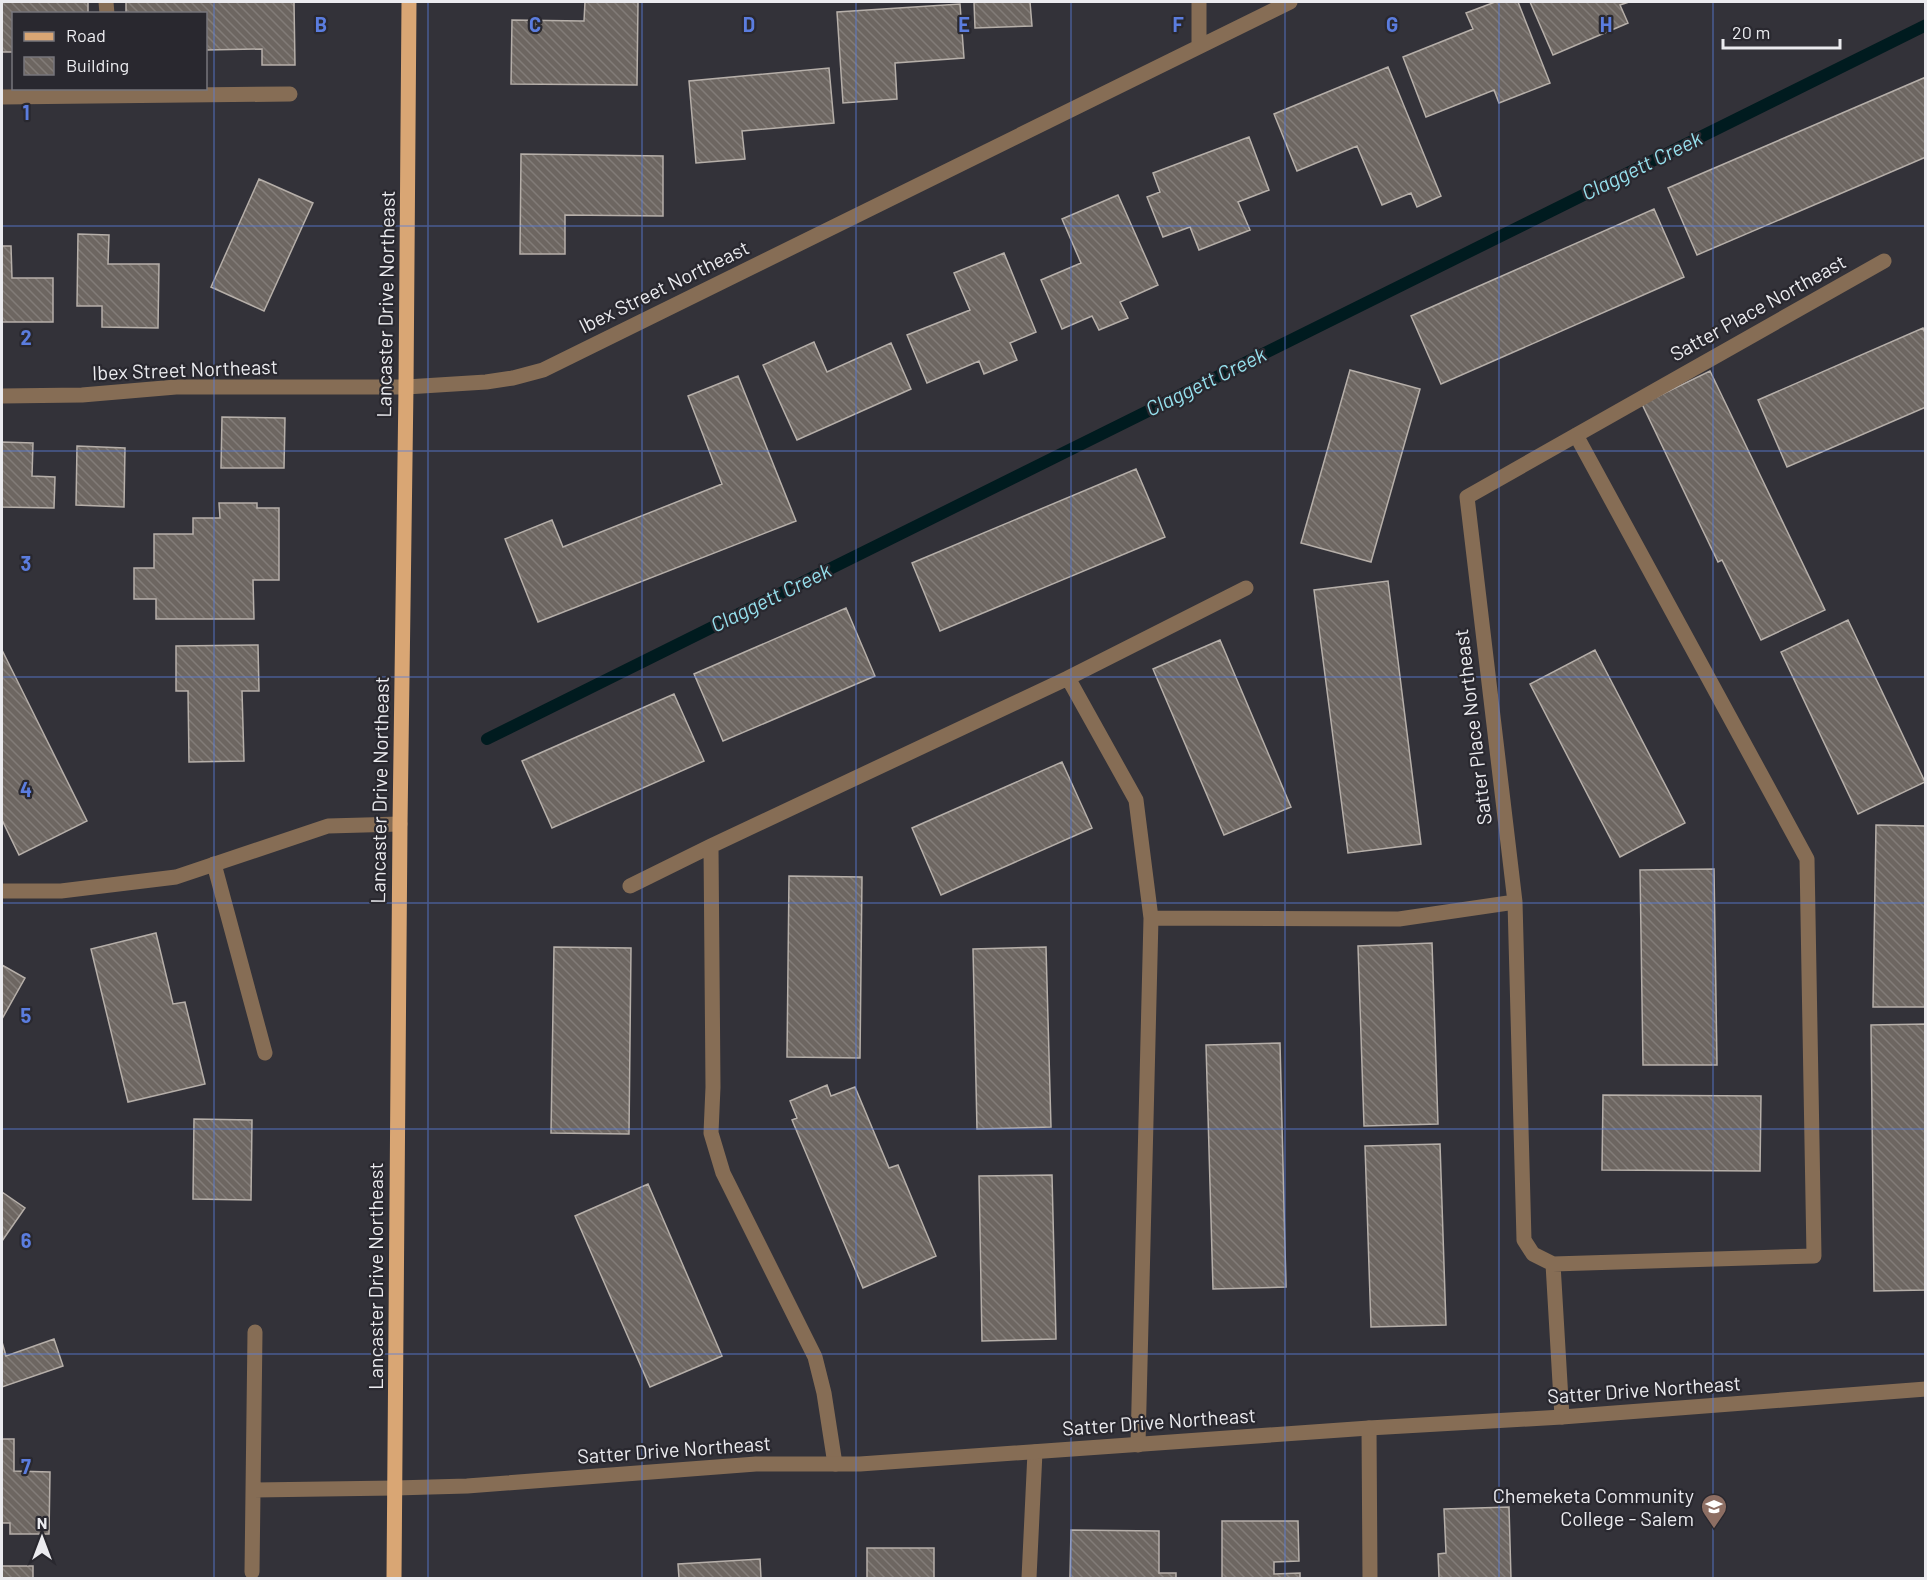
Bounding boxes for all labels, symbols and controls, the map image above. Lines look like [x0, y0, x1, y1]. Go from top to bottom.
legend [12, 12, 207, 90]
text: B [315, 12, 327, 36]
text: C [529, 12, 541, 36]
text: D [743, 12, 755, 36]
text: E [958, 12, 970, 36]
text: F [1172, 12, 1184, 36]
text: G [1386, 12, 1398, 36]
text: H [1600, 12, 1612, 36]
scale bar [1723, 12, 1840, 50]
text: 20 m [1732, 21, 1770, 43]
text: Road [66, 24, 106, 46]
text: Building [66, 54, 129, 76]
text: 1 [22, 100, 30, 124]
water label: Claggett Creek [1577, 124, 1706, 205]
street label: Lancaster Drive Northeast [371, 190, 399, 418]
street label: Ibex Street Northeast [575, 235, 752, 338]
street label: Satter Place Northeast [1665, 249, 1850, 365]
text: 2 [20, 325, 32, 349]
water label: Claggett Creek [1141, 340, 1270, 421]
street label: Ibex Street Northeast [92, 354, 278, 384]
text: 3 [21, 551, 31, 575]
water label: Claggett Creek [706, 556, 835, 637]
street label: Satter Place Northeast [1448, 628, 1496, 826]
street label: Lancaster Drive Northeast [365, 676, 393, 904]
text: 4 [20, 777, 32, 801]
text: 5 [21, 1003, 32, 1027]
street label: Lancaster Drive Northeast [363, 1162, 387, 1390]
text: 6 [21, 1228, 32, 1252]
street label: Satter Drive Northeast [1546, 1370, 1742, 1408]
street label: Satter Drive Northeast [1061, 1402, 1257, 1440]
street label: Satter Drive Northeast [576, 1430, 772, 1468]
text: 7 [21, 1454, 31, 1478]
place label: Chemeketa Community College - Salem [1493, 1483, 1694, 1530]
school or university icon: Chemeketa Community College - Salem [1699, 1492, 1729, 1530]
north arrow [12, 1508, 72, 1568]
text: N [37, 1513, 47, 1532]

